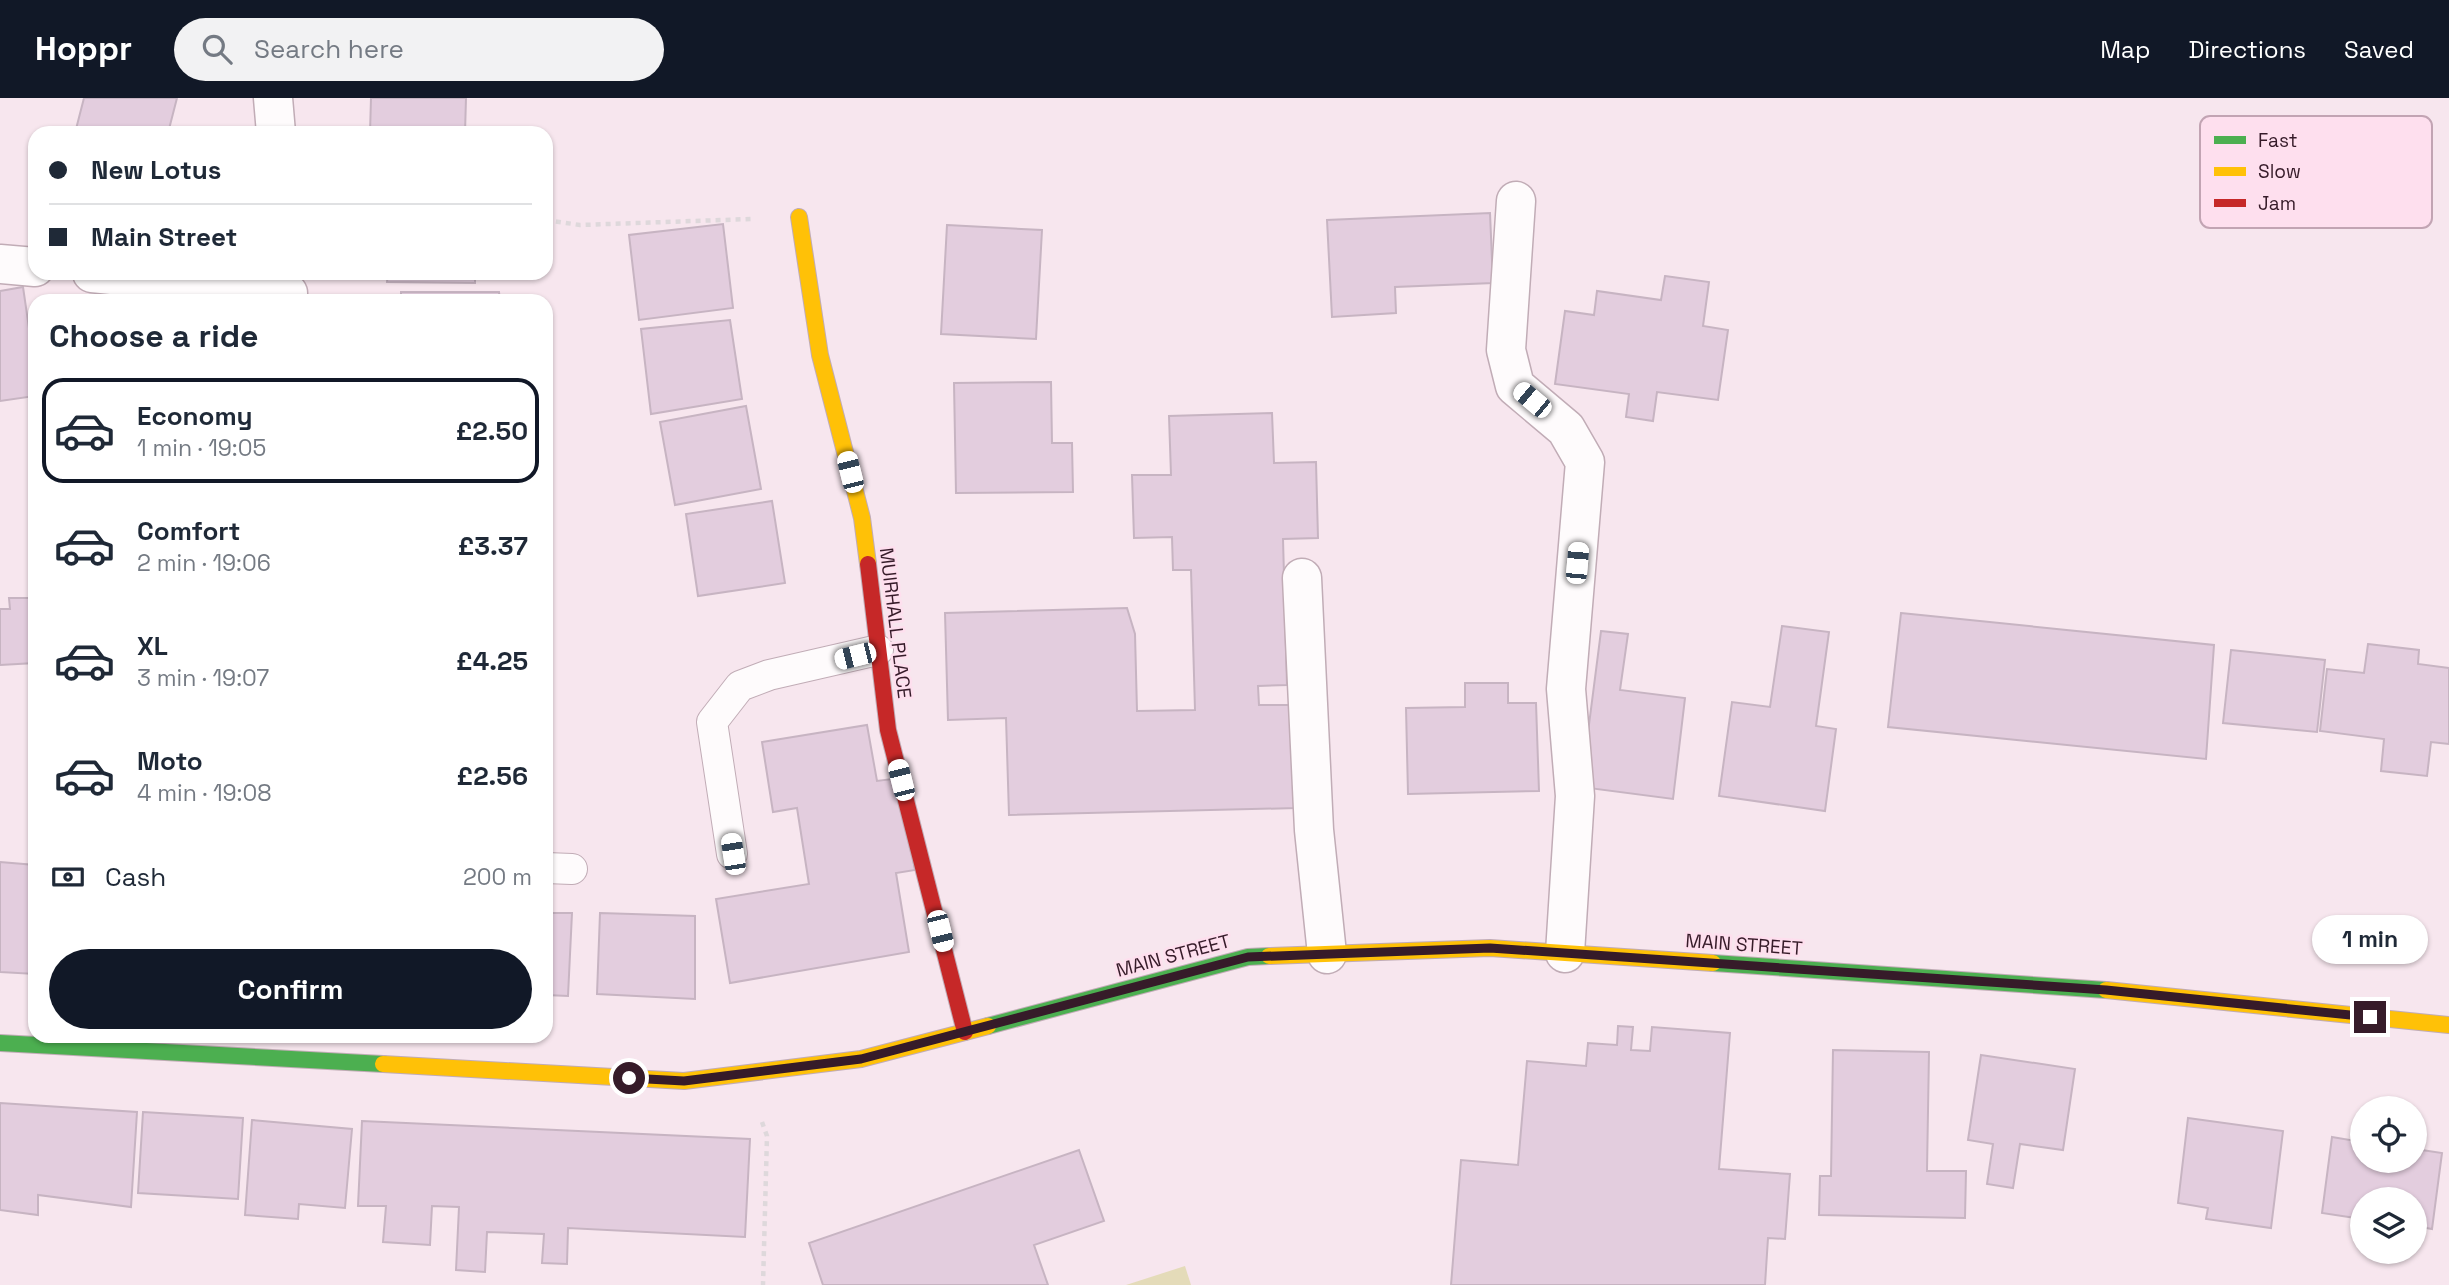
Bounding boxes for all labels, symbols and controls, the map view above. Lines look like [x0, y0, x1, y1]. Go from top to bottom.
search box [174, 18, 664, 81]
text: Hoppr [35, 28, 132, 70]
icon: search [198, 30, 236, 68]
text: Search here [254, 32, 404, 66]
text: Map [2100, 34, 2150, 65]
text: Directions [2188, 34, 2306, 65]
text: Saved [2344, 34, 2414, 65]
legend [2200, 116, 2432, 228]
text: Fast [2258, 128, 2298, 153]
text: New Lotus [91, 153, 221, 187]
text: Slow [2258, 159, 2301, 184]
text: Jam [2258, 191, 2296, 216]
text: Main Street [91, 220, 237, 254]
text: Choose a ride [49, 316, 259, 356]
car [1510, 378, 1555, 422]
icon: car [53, 399, 116, 462]
text: Economy [137, 399, 253, 433]
text: £2.50 [456, 414, 528, 448]
text: 1 min · 19:05 [137, 433, 266, 463]
car [835, 449, 866, 495]
icon: car [53, 514, 116, 577]
text: Comfort [137, 514, 240, 548]
text: £3.37 [458, 529, 528, 563]
car [1565, 541, 1590, 585]
street label: MUIRHALL PLACE [874, 546, 917, 700]
text: 2 min · 19:06 [137, 548, 271, 578]
icon: car [53, 629, 116, 692]
text: XL [137, 629, 168, 663]
car [833, 641, 878, 671]
text: £4.25 [456, 644, 528, 678]
text: 3 min · 19:07 [137, 663, 269, 693]
icon: car [53, 744, 116, 807]
text: Moto [137, 744, 203, 778]
car [886, 757, 917, 803]
text: £2.56 [457, 759, 528, 793]
text: 4 min · 19:08 [137, 778, 272, 808]
car [720, 832, 747, 876]
icon: cash [49, 858, 87, 896]
text: Cash [105, 860, 166, 894]
text: 200 m [463, 862, 532, 892]
car [925, 908, 956, 954]
callout: 1 min [2312, 916, 2428, 964]
text: 1 min [2342, 924, 2398, 954]
street label: MAIN STREET [1113, 928, 1233, 983]
street label: MAIN STREET [1685, 928, 1803, 961]
button: Confirm [49, 949, 532, 1029]
route end [2354, 1001, 2386, 1033]
route start [613, 1062, 645, 1094]
map controls [2350, 1096, 2427, 1264]
button: locate [2350, 1096, 2427, 1173]
button: layers [2350, 1187, 2427, 1264]

